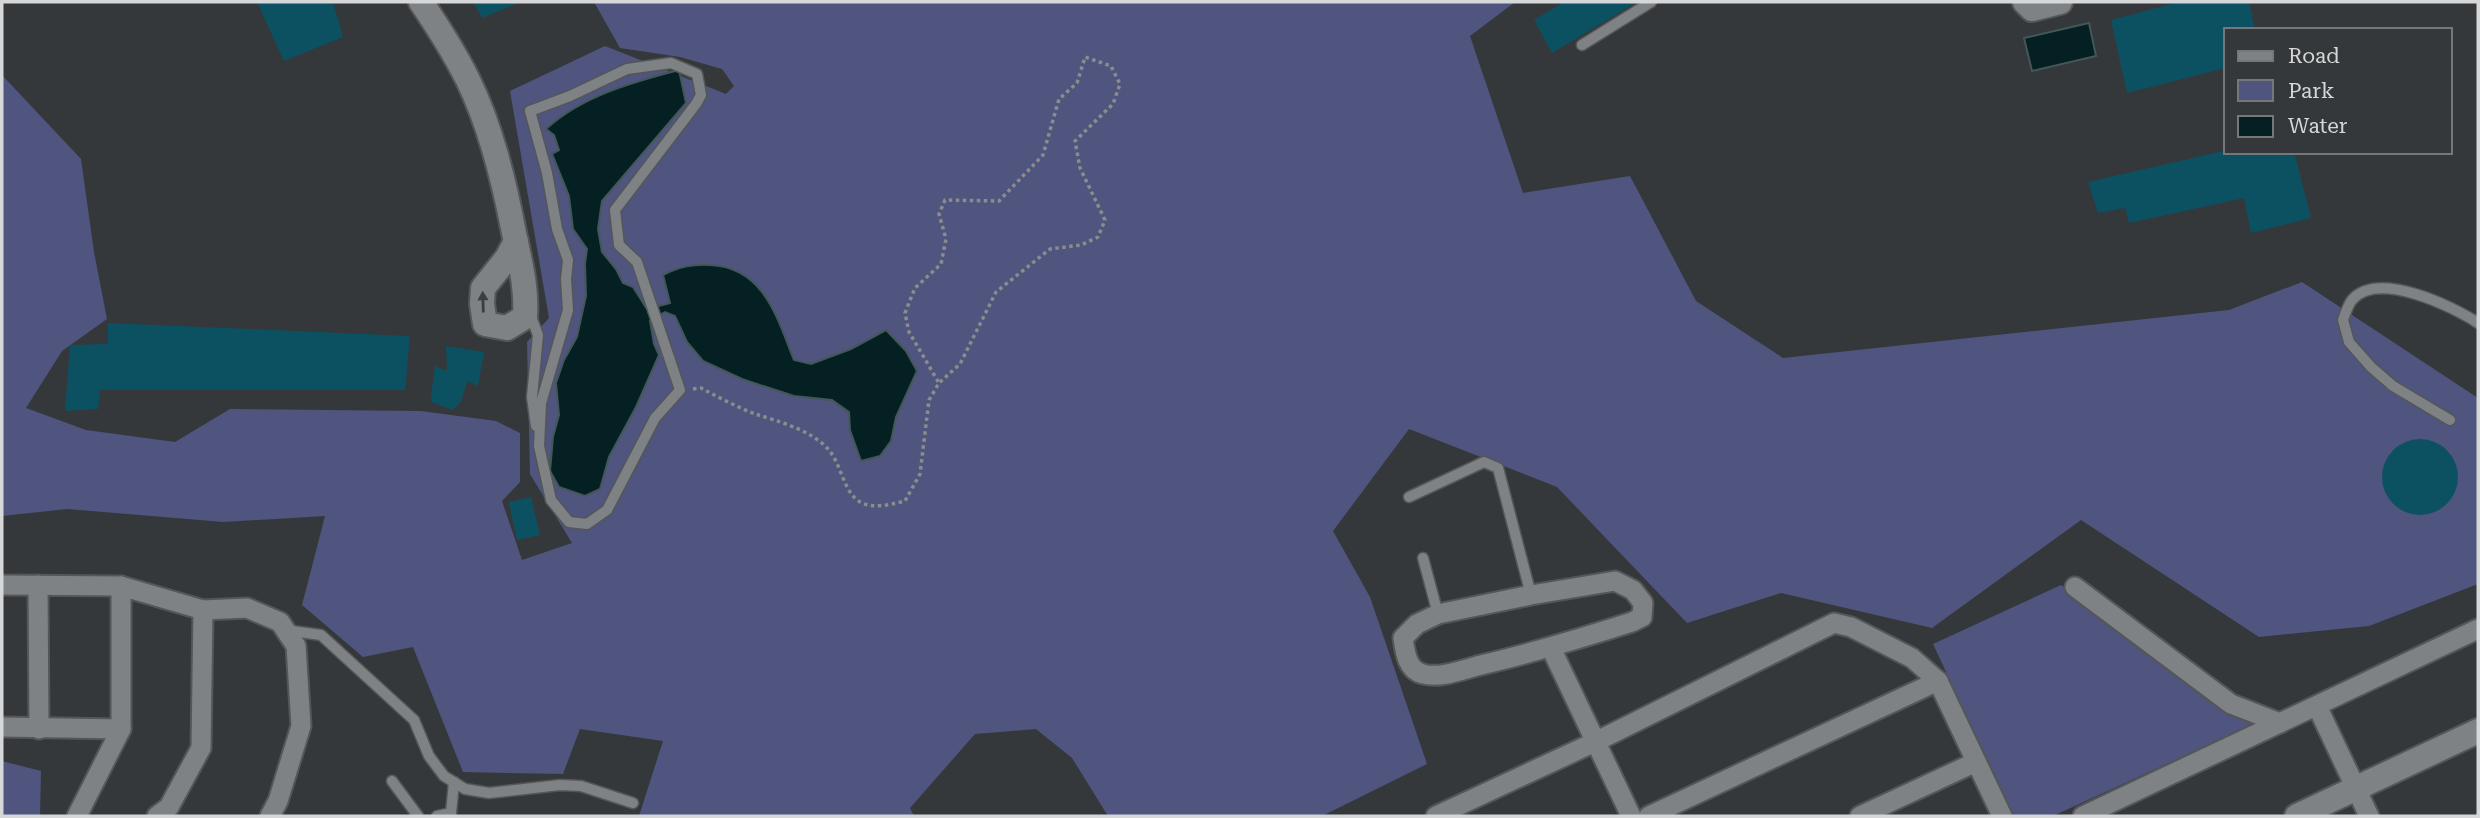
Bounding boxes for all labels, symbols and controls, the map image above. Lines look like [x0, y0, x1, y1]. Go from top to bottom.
legend [2224, 28, 2452, 154]
text: Road [2288, 44, 2340, 68]
text: Park [2288, 79, 2334, 103]
text: Water [2288, 114, 2348, 138]
one-way arrow [478, 291, 489, 313]

